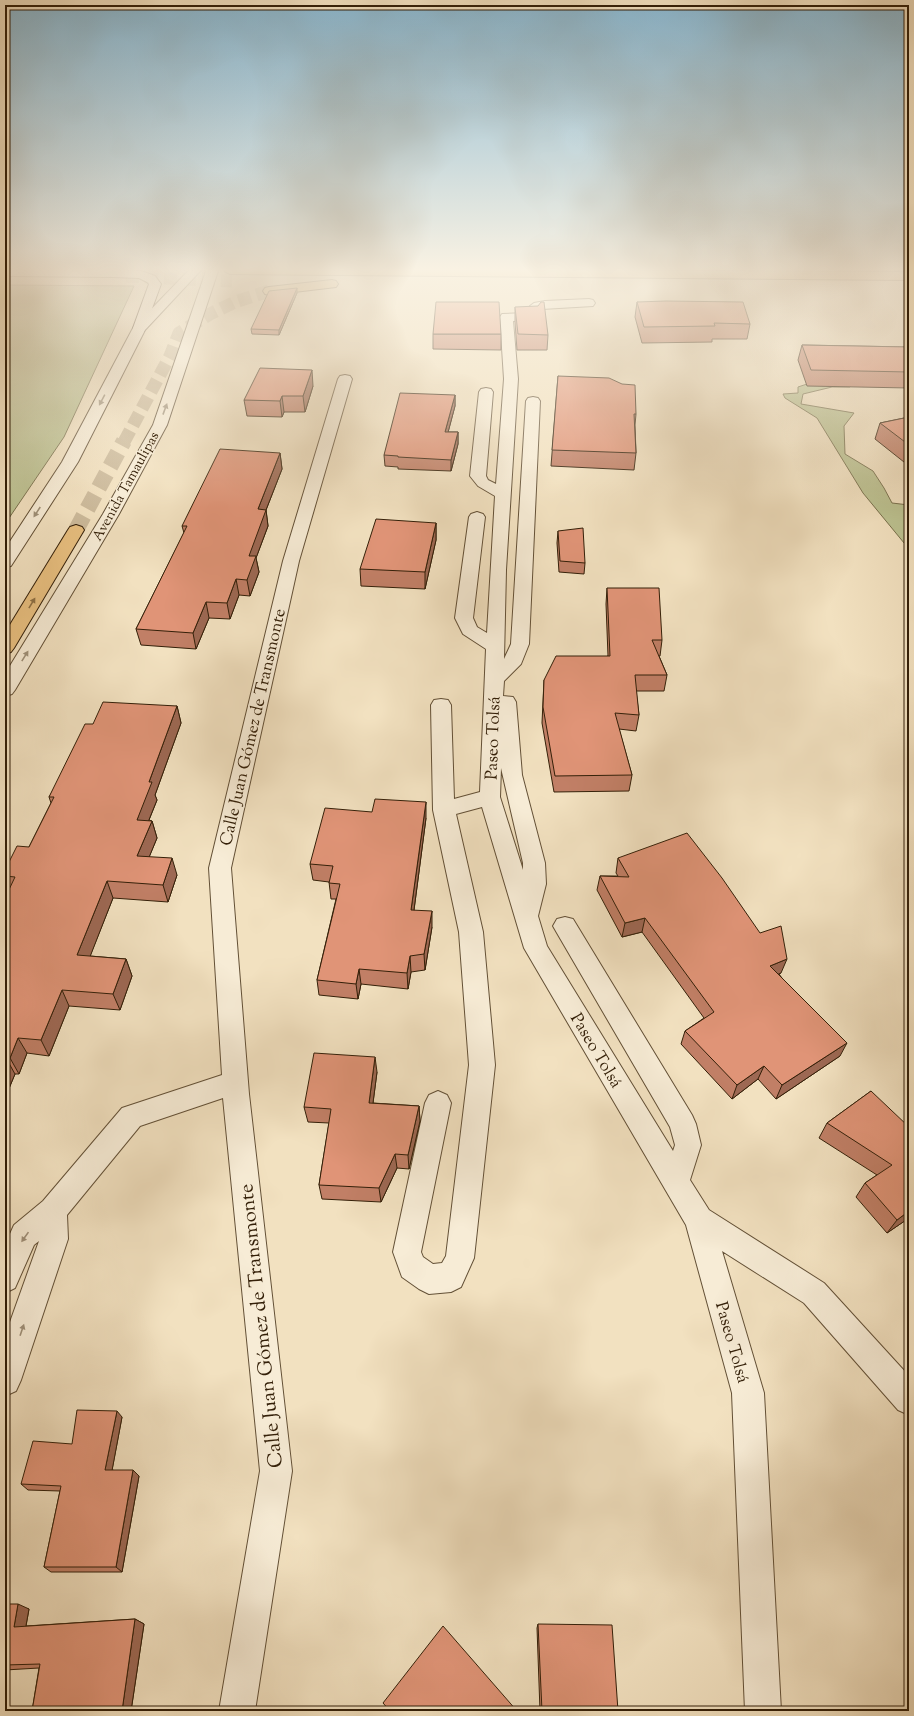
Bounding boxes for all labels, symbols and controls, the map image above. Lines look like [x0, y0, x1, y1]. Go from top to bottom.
one-way arrow [99, 394, 106, 406]
one-way arrow [162, 403, 168, 415]
street label: Avenida Tamaulipas [88, 429, 165, 545]
one-way arrow [33, 507, 41, 518]
one-way arrow [29, 597, 36, 609]
street label: Calle Juan Gómez de Transmonte [215, 606, 293, 848]
one-way arrow [22, 650, 29, 662]
street label: Paseo Tolsá [481, 696, 507, 780]
street label: Paseo Tolsá [563, 1009, 627, 1093]
street label: Calle Juan Gómez de Transmonte [233, 1182, 292, 1469]
one-way arrow [21, 1232, 29, 1242]
street label: Paseo Tolsá [708, 1299, 754, 1386]
one-way arrow [20, 1324, 26, 1336]

